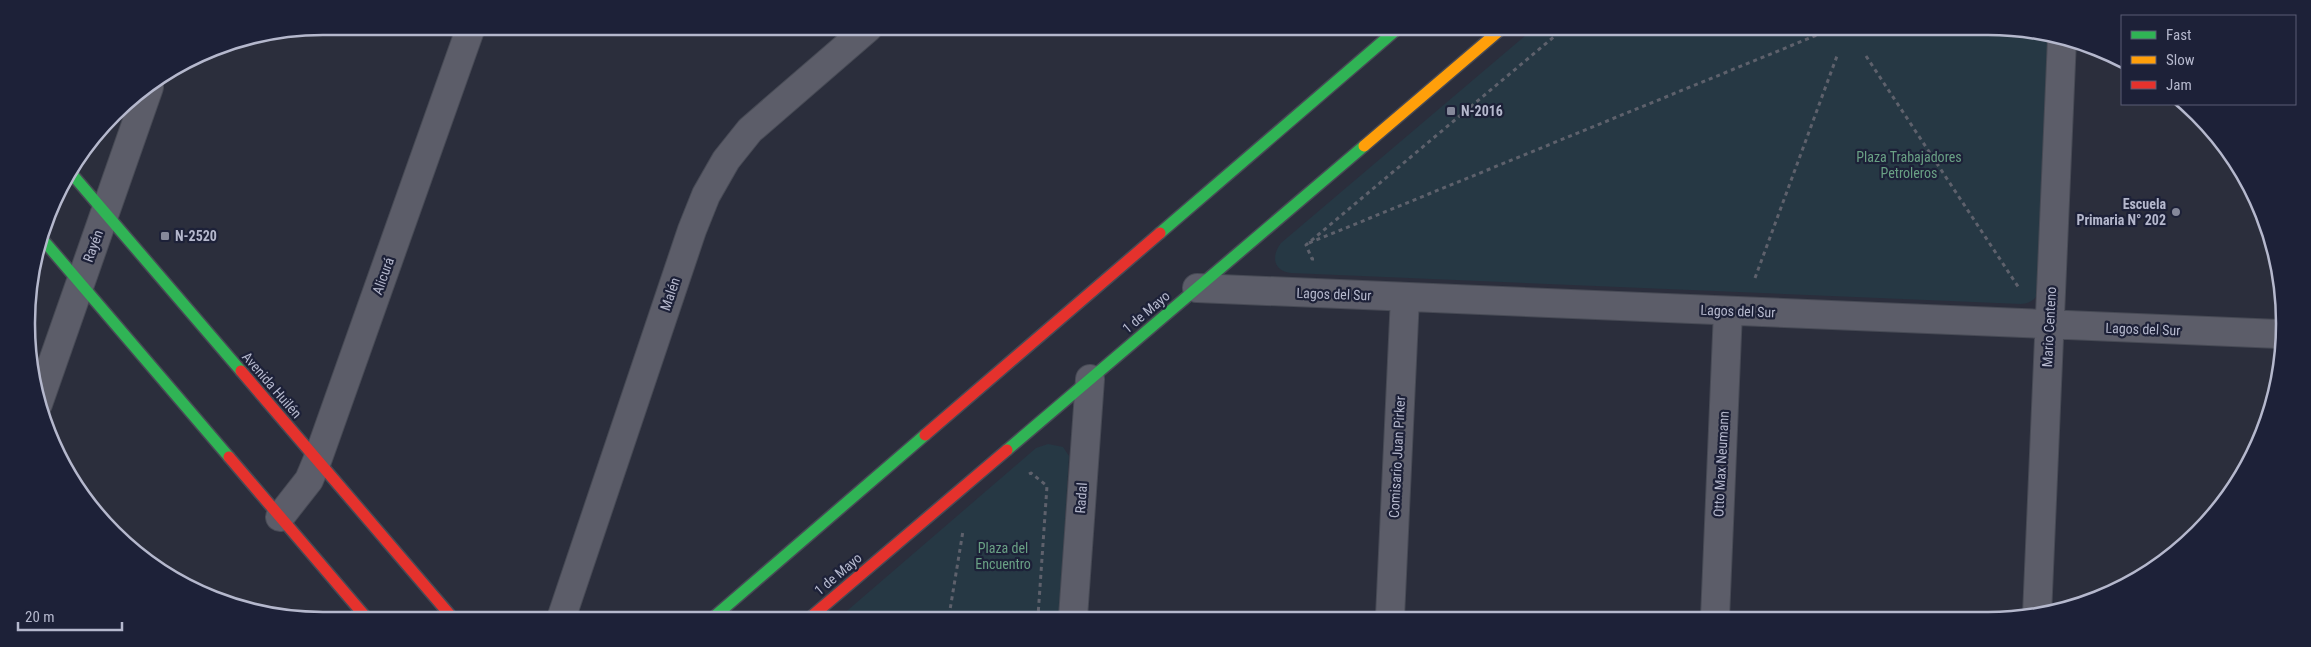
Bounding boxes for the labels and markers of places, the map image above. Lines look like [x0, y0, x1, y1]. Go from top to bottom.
place label: N-2016 [1461, 103, 1503, 119]
marker: N-2016 [1445, 105, 1457, 117]
place label: Escuela Primaria N° 202 [2076, 196, 2166, 228]
marker: Escuela Primaria N° 202 [2170, 206, 2182, 218]
place label: N-2520 [175, 228, 217, 244]
marker: N-2520 [159, 230, 171, 242]

